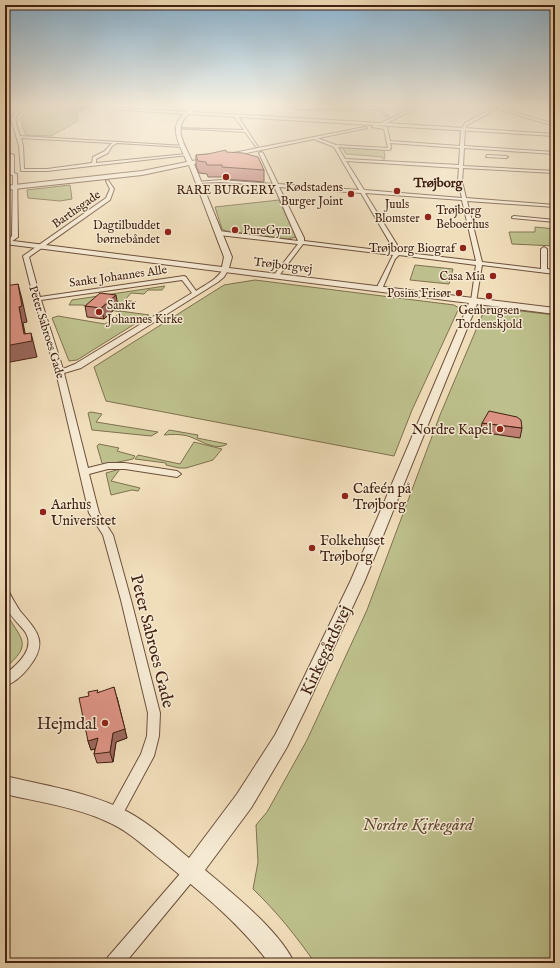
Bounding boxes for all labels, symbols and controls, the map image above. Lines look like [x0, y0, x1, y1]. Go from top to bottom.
marker: RARE BURGERY [221, 172, 231, 182]
district label: Trøjborg [412, 175, 463, 192]
place label: Kødstadens Burger Joint [281, 180, 343, 210]
place label: RARE BURGERY [177, 183, 276, 198]
marker: Juuls Blomster [392, 186, 402, 196]
street label: Barthsgade [49, 187, 104, 232]
marker: Kødstadens Burger Joint [346, 189, 356, 199]
place label: Juuls Blomster [374, 197, 420, 226]
place label: Trøjborg Beboerhus [436, 203, 489, 232]
marker: Trøjborg Beboerhus [423, 212, 433, 222]
place label: Dagtilbuddet børnebåndet [93, 218, 160, 247]
place label: PureGym [243, 223, 291, 238]
marker: PureGym [230, 225, 240, 235]
marker: Dagtilbuddet børnebåndet [163, 227, 173, 237]
place label: Trøjborg Biograf [369, 241, 458, 256]
marker: Trøjborg Biograf [458, 243, 468, 253]
street label: Trøjborgvej [253, 254, 313, 277]
street label: Sankt Johannes Alle [68, 262, 169, 292]
place label: Casa Mia [440, 269, 486, 284]
marker: Casa Mia [488, 271, 498, 281]
street label: Peter Sabroes Gade [25, 284, 68, 381]
place label: Posins Frisør [387, 286, 452, 301]
marker: Posins Frisør [454, 288, 464, 298]
marker: Genbrugsen Tordenskjold [484, 291, 494, 301]
place label: Sankt Johannes Kirke [105, 298, 183, 328]
place label: Genbrugsen Tordenskjold [456, 303, 523, 332]
marker: Sankt Johannes Kirke [94, 307, 104, 317]
place label: Nordre Kapel [412, 421, 492, 439]
marker: Nordre Kapel [495, 424, 505, 434]
place label: Cafeén på Trøjborg [353, 480, 412, 514]
marker: Cafeén på Trøjborg [340, 491, 350, 501]
place label: Aarhus Universitet [50, 496, 116, 530]
marker: Aarhus Universitet [38, 507, 48, 517]
place label: Folkehuset Trøjborg [320, 532, 385, 566]
marker: Folkehuset Trøjborg [307, 543, 317, 553]
street label: Peter Sabroes Gade [125, 572, 178, 710]
street label: Kirkegårdsvej [296, 602, 356, 699]
place label: Hejmdal [37, 714, 97, 735]
marker: Hejmdal [100, 718, 110, 728]
park label: Nordre Kirkegård [363, 815, 474, 836]

